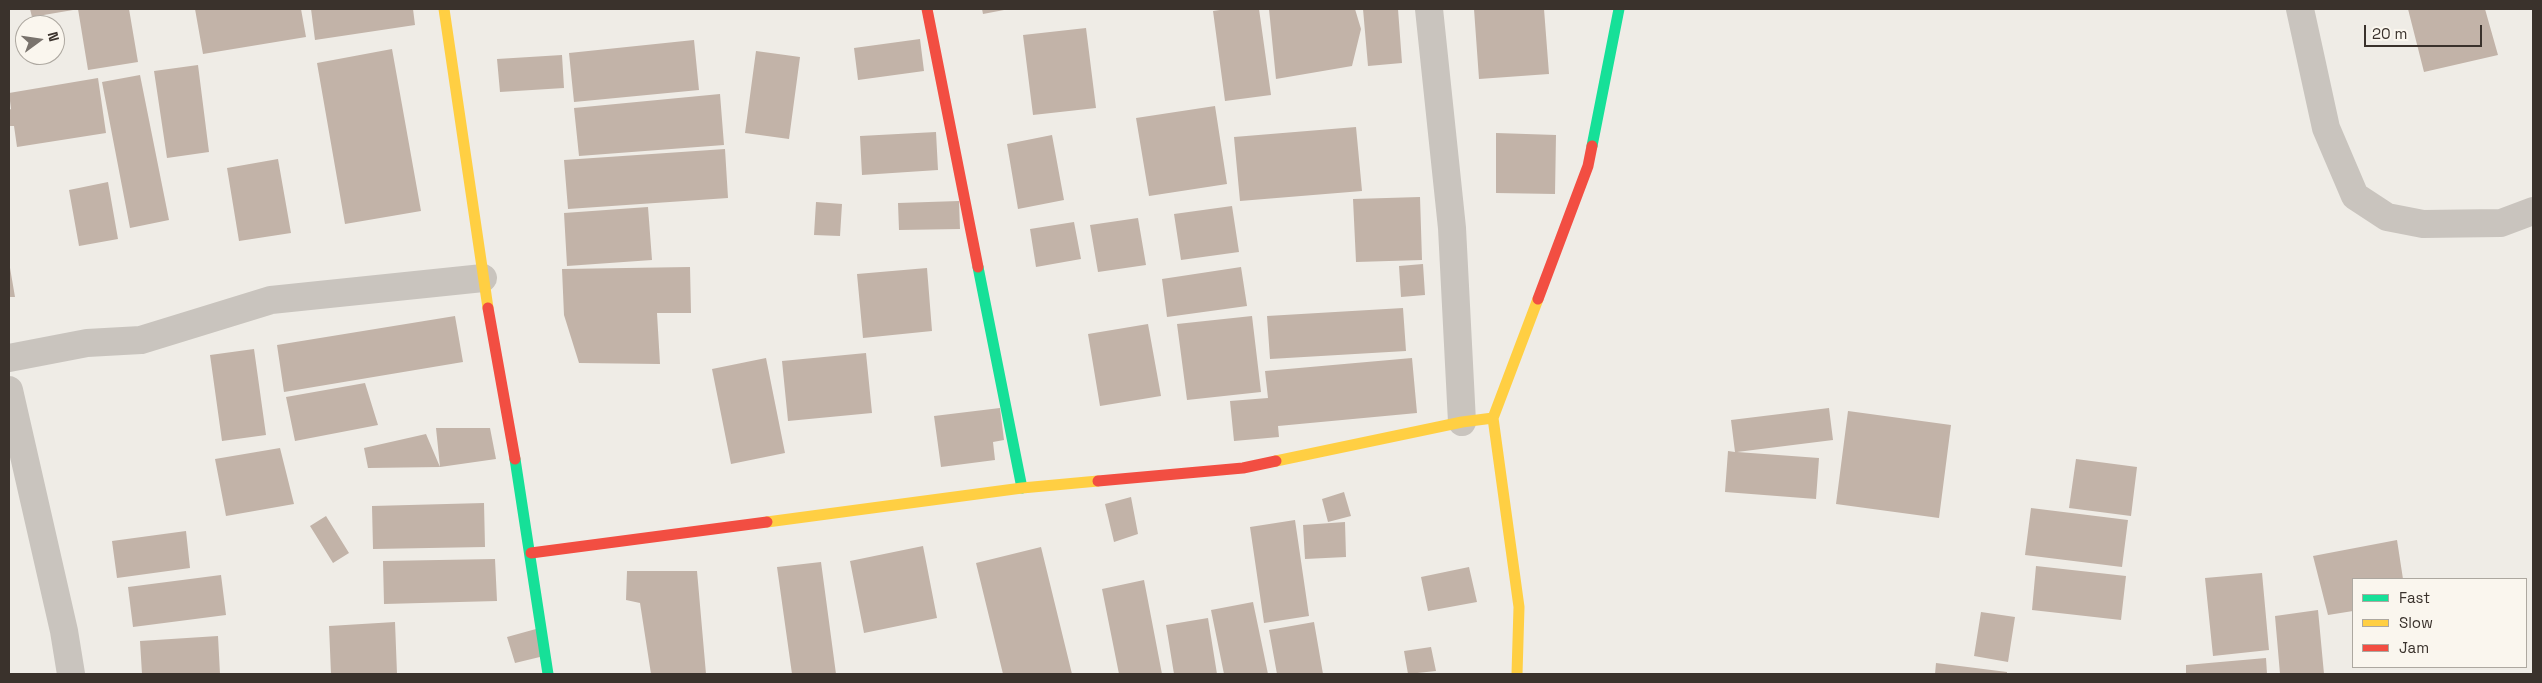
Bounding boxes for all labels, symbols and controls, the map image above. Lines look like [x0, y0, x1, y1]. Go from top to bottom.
north arrow [15, 15, 65, 65]
scale bar [2367, 15, 2484, 47]
text: 20 m [2372, 24, 2407, 43]
text: N [44, 30, 63, 43]
legend [2352, 578, 2527, 668]
text: Fast [2399, 588, 2430, 607]
text: Slow [2399, 613, 2433, 632]
text: Jam [2399, 638, 2429, 657]

